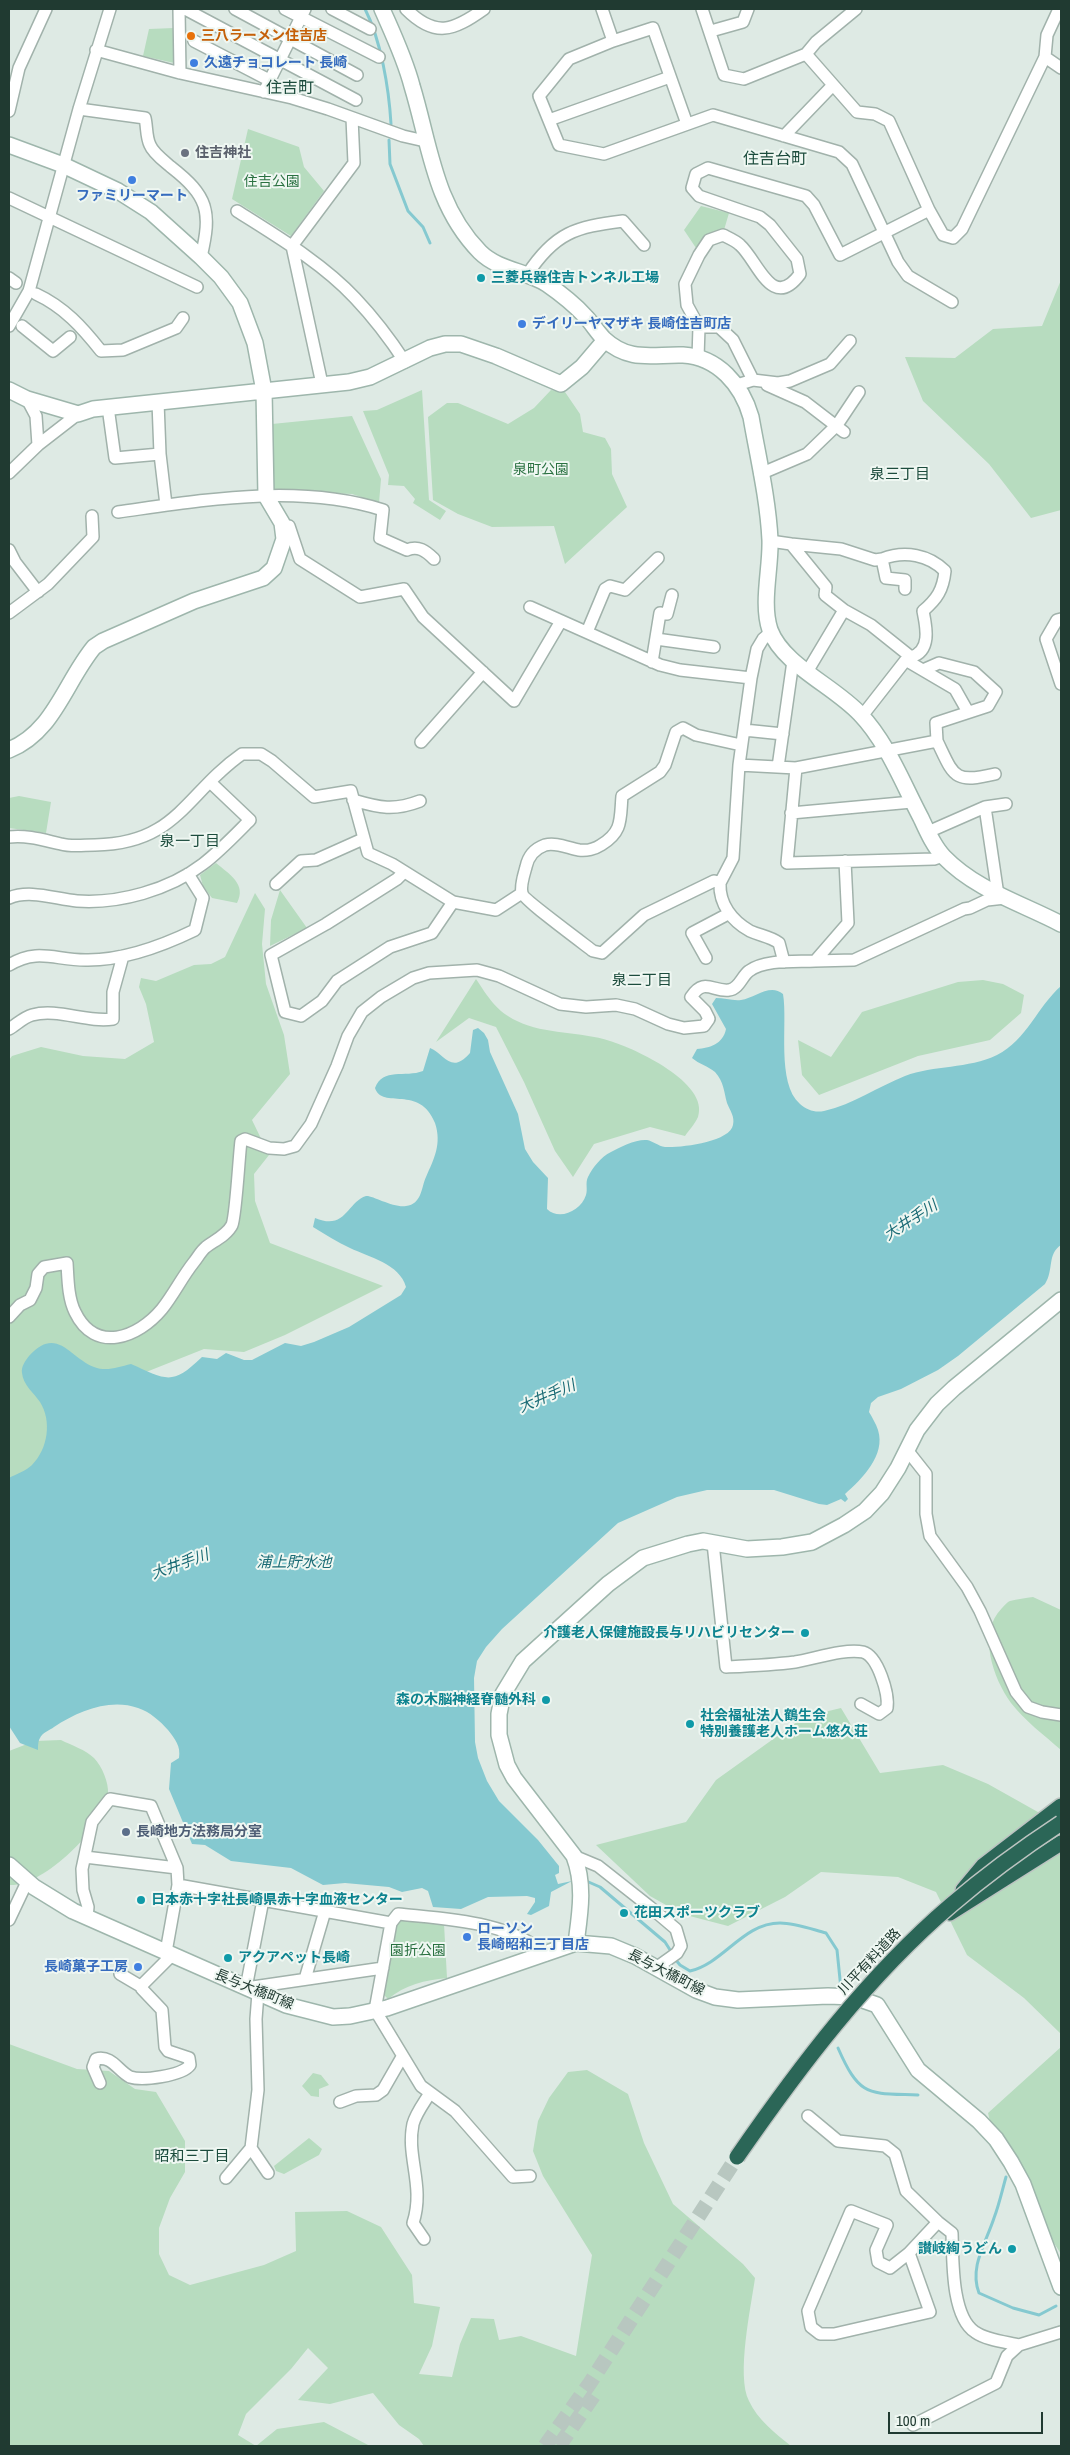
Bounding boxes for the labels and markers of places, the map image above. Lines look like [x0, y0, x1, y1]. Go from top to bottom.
place label: 三八ラーメン住吉店 [201, 28, 327, 44]
marker: 三八ラーメン住吉店 [185, 30, 197, 42]
place label: 久遠チョコレート 長崎 [204, 55, 347, 71]
marker: 久遠チョコレート 長崎 [188, 57, 200, 69]
place label: 住吉神社 [195, 145, 251, 161]
marker: 住吉神社 [179, 147, 191, 159]
marker: ファミリーマート [126, 174, 138, 186]
place label: ファミリーマート [76, 188, 188, 204]
place label: 三菱兵器住吉トンネル工場 [491, 270, 659, 286]
marker: 三菱兵器住吉トンネル工場 [475, 272, 487, 284]
place label: デイリーヤマザキ 長崎住吉町店 [532, 316, 731, 332]
marker: デイリーヤマザキ 長崎住吉町店 [516, 318, 528, 330]
place label: 介護老人保健施設長与リハビリセンター [543, 1625, 795, 1641]
marker: 介護老人保健施設長与リハビリセンター [799, 1627, 811, 1639]
place label: 森の木脳神経脊髄外科 [396, 1692, 536, 1708]
marker: 森の木脳神経脊髄外科 [540, 1694, 552, 1706]
place label: 社会福祉法人鶴生会 特別養護老人ホーム悠久荘 [700, 1708, 868, 1740]
marker: 社会福祉法人鶴生会 特別養護老人ホーム悠久荘 [684, 1718, 696, 1730]
place label: 長崎地方法務局分室 [136, 1824, 262, 1840]
marker: 長崎地方法務局分室 [120, 1826, 132, 1838]
place label: 日本赤十字社長崎県赤十字血液センター [151, 1892, 403, 1908]
marker: 日本赤十字社長崎県赤十字血液センター [135, 1894, 147, 1906]
place label: 花田スポーツクラブ [634, 1905, 760, 1921]
marker: 花田スポーツクラブ [618, 1907, 630, 1919]
place label: ローソン 長崎昭和三丁目店 [477, 1921, 589, 1954]
marker: ローソン 長崎昭和三丁目店 [461, 1931, 473, 1943]
place label: アクアペット長崎 [238, 1950, 350, 1966]
marker: アクアペット長崎 [222, 1952, 234, 1964]
place label: 長崎菓子工房 [44, 1959, 128, 1975]
marker: 長崎菓子工房 [132, 1961, 144, 1973]
place label: 讃岐絢うどん [918, 2241, 1002, 2257]
marker: 讃岐絢うどん [1006, 2243, 1018, 2255]

